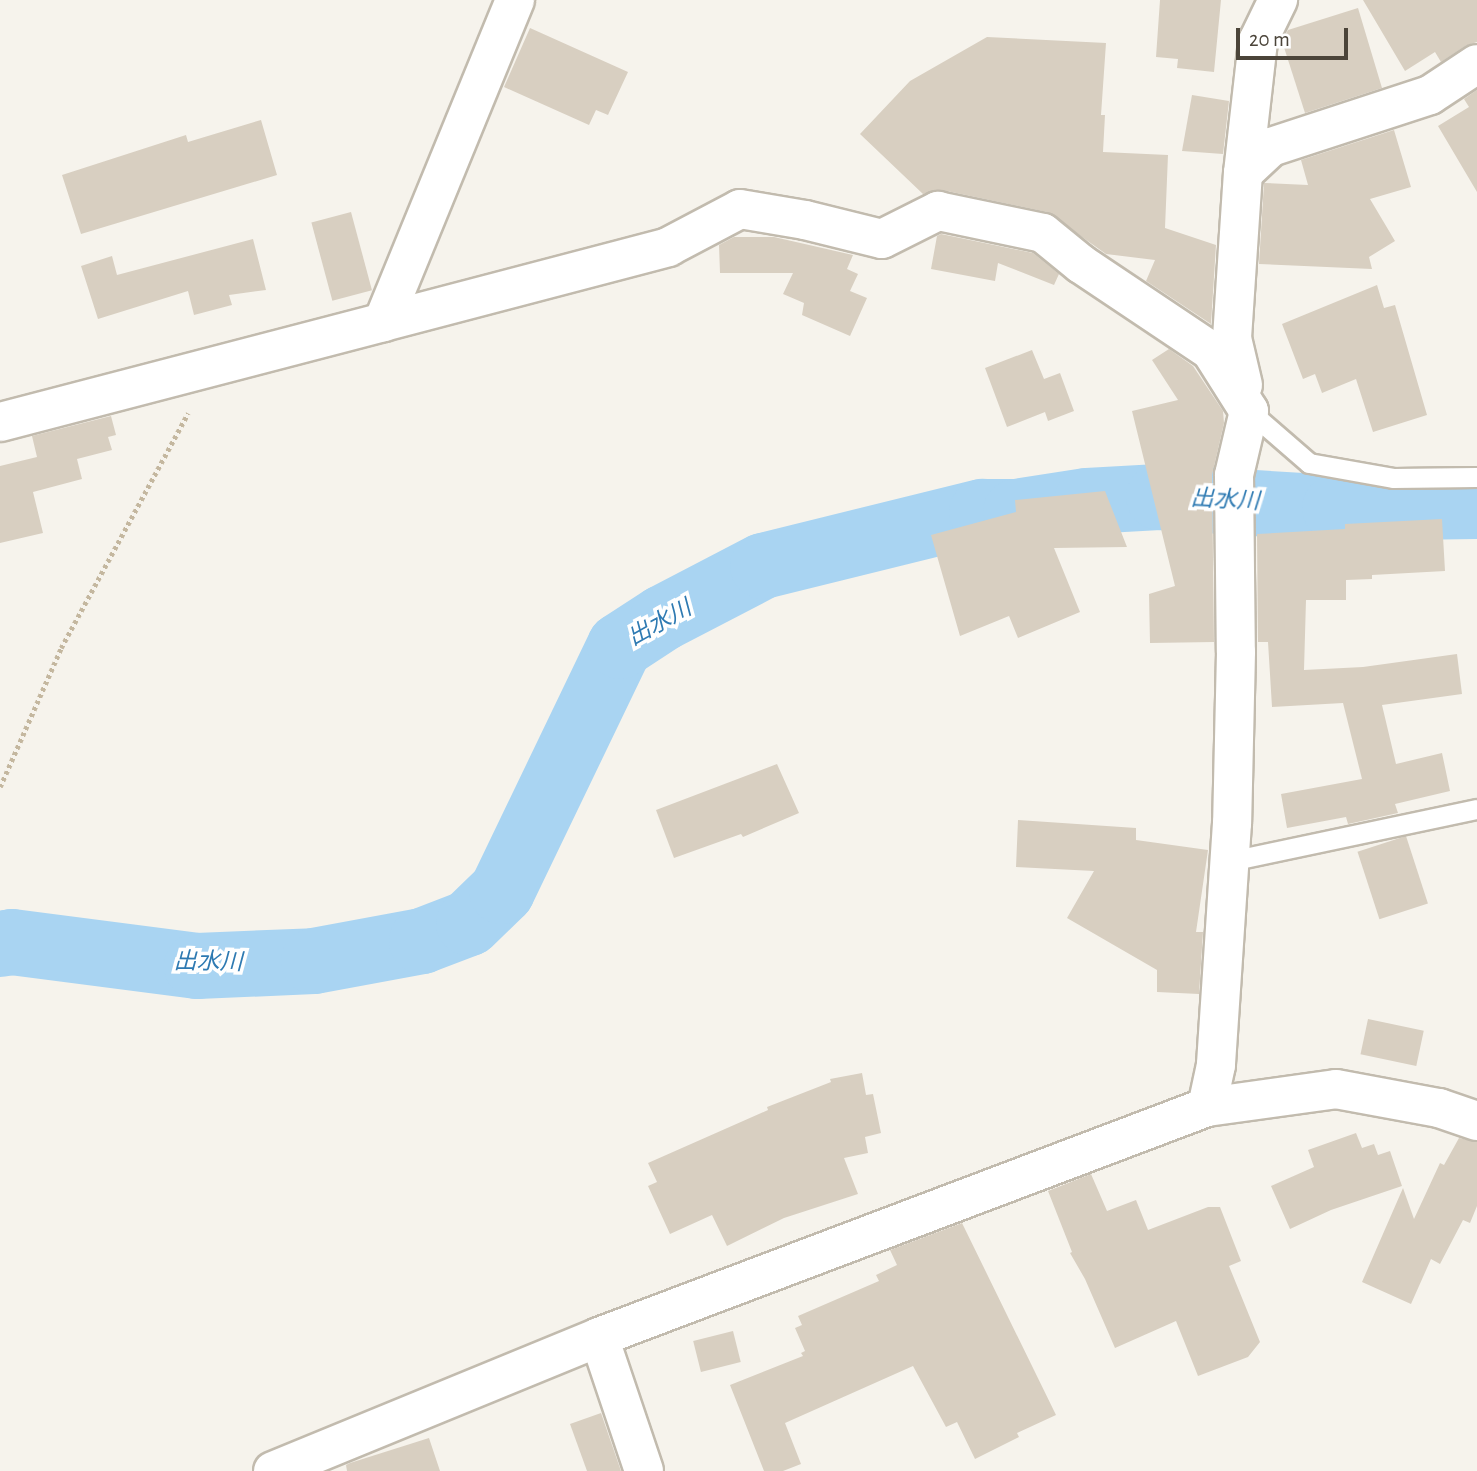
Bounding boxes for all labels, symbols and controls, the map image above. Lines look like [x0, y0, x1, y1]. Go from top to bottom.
scale bar [1239, 14, 1351, 58]
text: 20 m [1249, 29, 1290, 50]
water label: 出水川 [1190, 485, 1260, 517]
water label: 出水川 [623, 595, 697, 653]
water label: 出水川 [173, 949, 243, 977]

